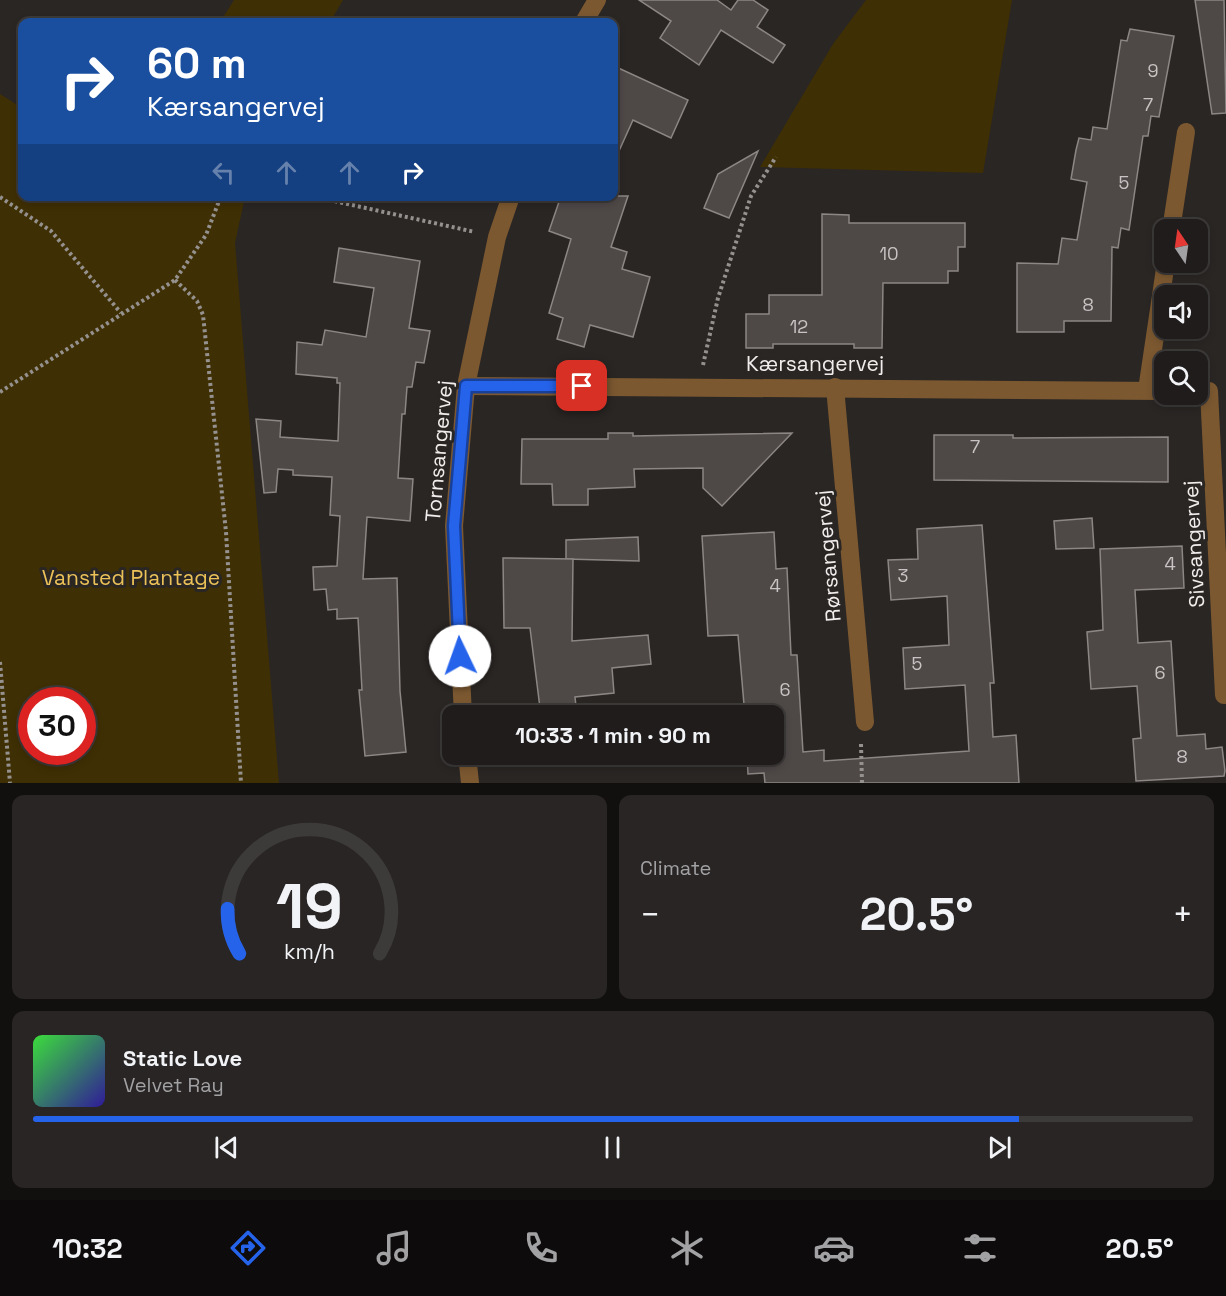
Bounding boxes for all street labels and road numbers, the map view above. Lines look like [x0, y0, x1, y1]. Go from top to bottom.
street label: Kærsangervej [746, 350, 884, 377]
street label: Tornsangervej [419, 379, 458, 523]
street label: Sivsangervej [1177, 480, 1210, 608]
street label: Rørsangervej [808, 489, 847, 623]

